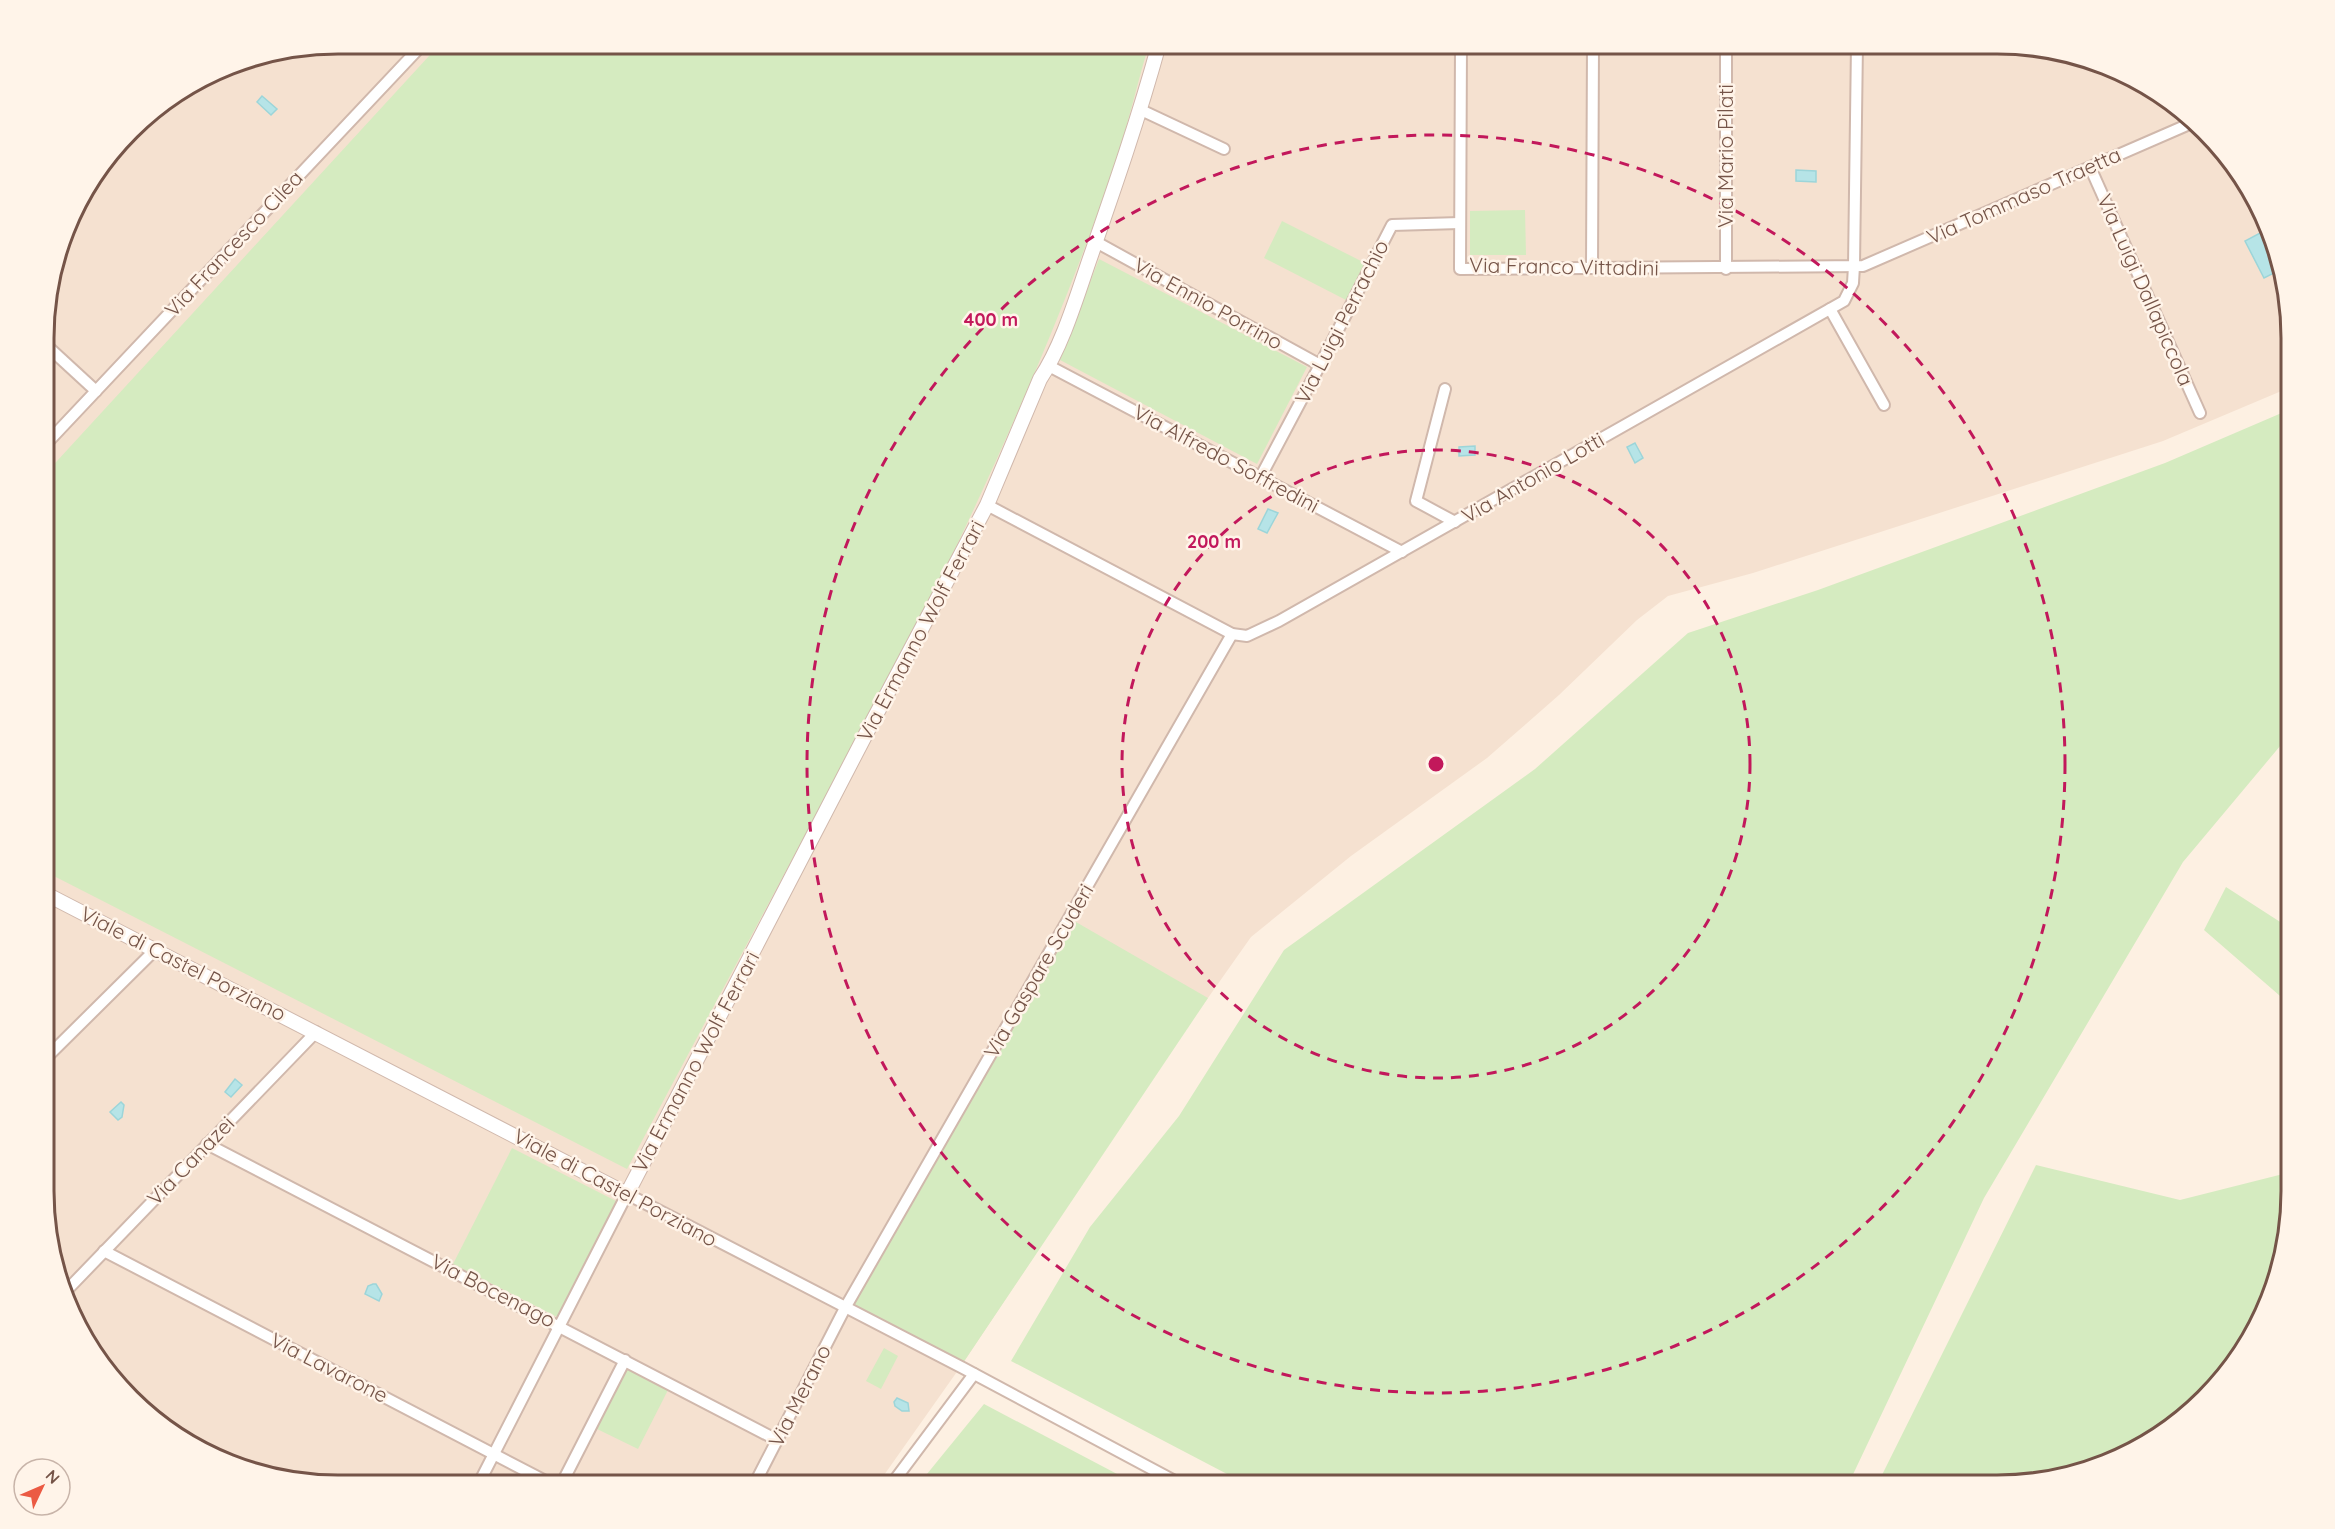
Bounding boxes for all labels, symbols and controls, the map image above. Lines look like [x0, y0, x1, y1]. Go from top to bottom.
street label: Via Mario Pilati [1712, 84, 1738, 228]
street label: Via Tommaso Traetta [1922, 141, 2125, 250]
street label: Via Francesco Cilea [159, 165, 308, 322]
street label: Via Luigi Dallapiccola [2092, 190, 2200, 390]
street label: Via Luigi Perrachio [1289, 235, 1394, 408]
street label: Via Ennio Porrino [1129, 251, 1288, 355]
street label: Via Franco Vittadini [1469, 251, 1659, 281]
text: 400 m [964, 308, 1018, 331]
street label: Via Alfredo Soffredini [1129, 398, 1324, 518]
street label: Via Antonio Lotti [1457, 426, 1608, 528]
street label: Via Ermanno Wolf Ferrari [851, 515, 990, 746]
text: 200 m [1187, 530, 1241, 553]
centre of rings [1426, 754, 1446, 774]
street label: Via Gaspare Scuderi [978, 879, 1099, 1062]
street label: Viale di Castel Porziano [76, 900, 291, 1026]
street label: Via Ermanno Wolf Ferrari [626, 946, 765, 1177]
street label: Via Canazei [141, 1110, 239, 1210]
street label: Viale di Castel Porziano [509, 1122, 722, 1252]
street label: Via Bocenago [427, 1248, 560, 1333]
street label: Via Lavarone [266, 1326, 393, 1408]
street label: Via Merano [762, 1340, 836, 1451]
north arrow [12, 1457, 72, 1517]
text: N [42, 1465, 64, 1488]

